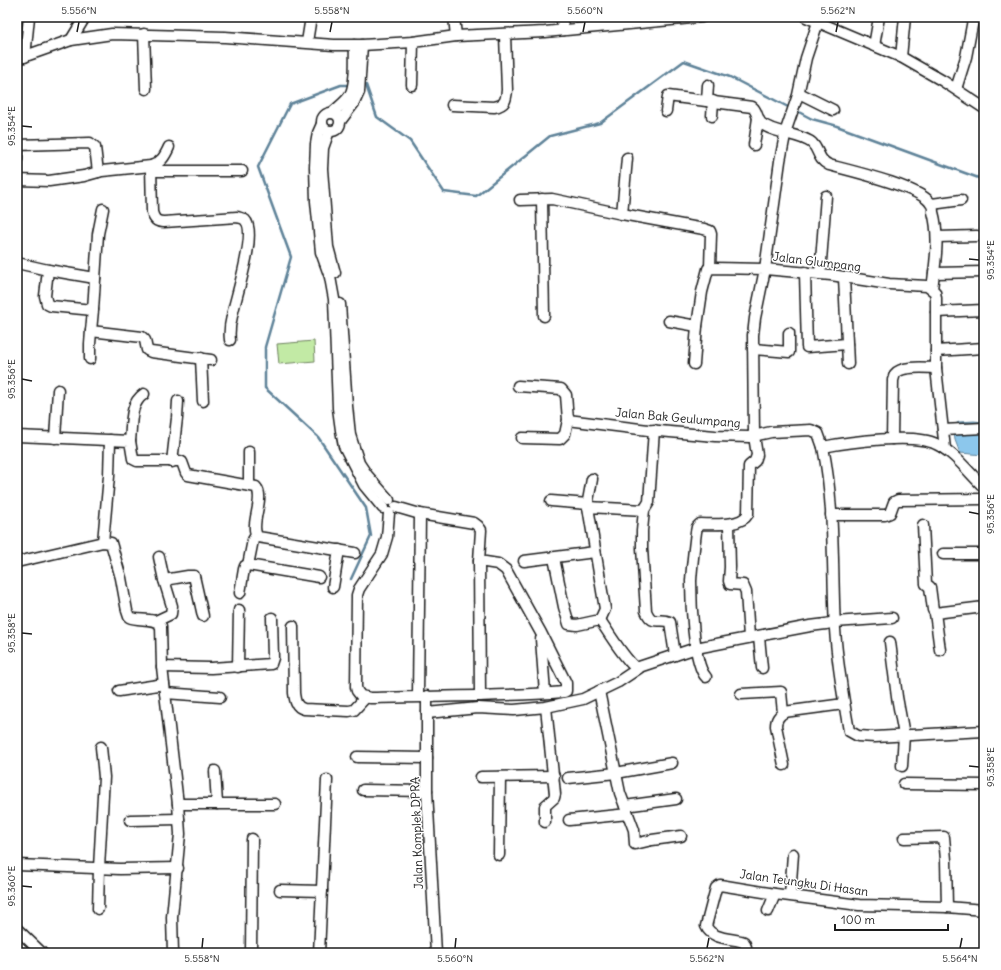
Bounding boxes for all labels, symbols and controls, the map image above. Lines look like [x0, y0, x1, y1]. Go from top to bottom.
text: 5.556°N [61, 4, 97, 17]
text: 5.558°N [314, 4, 350, 17]
text: 5.560°N [567, 4, 603, 17]
text: 5.562°N [820, 4, 856, 17]
text: 95.354°E [5, 106, 18, 146]
text: 95.354°E [984, 240, 997, 280]
street label: Jalan Glumpang [772, 249, 862, 274]
text: 95.356°E [5, 359, 18, 399]
street label: Jalan Bak Geulumpang [615, 405, 741, 430]
text: 95.356°E [984, 494, 997, 534]
text: 95.358°E [5, 613, 18, 653]
text: 95.358°E [984, 747, 997, 787]
street label: Jalan Komplek DPRA [407, 776, 426, 890]
text: 95.360°E [5, 865, 18, 906]
street label: Jalan Teungku Di Hasan [739, 866, 869, 899]
scale bar [835, 906, 948, 932]
text: 100 m [841, 912, 875, 927]
text: 5.558°N [184, 952, 220, 965]
text: 5.560°N [437, 952, 473, 965]
text: 5.562°N [689, 952, 725, 965]
text: 5.564°N [942, 952, 978, 965]

